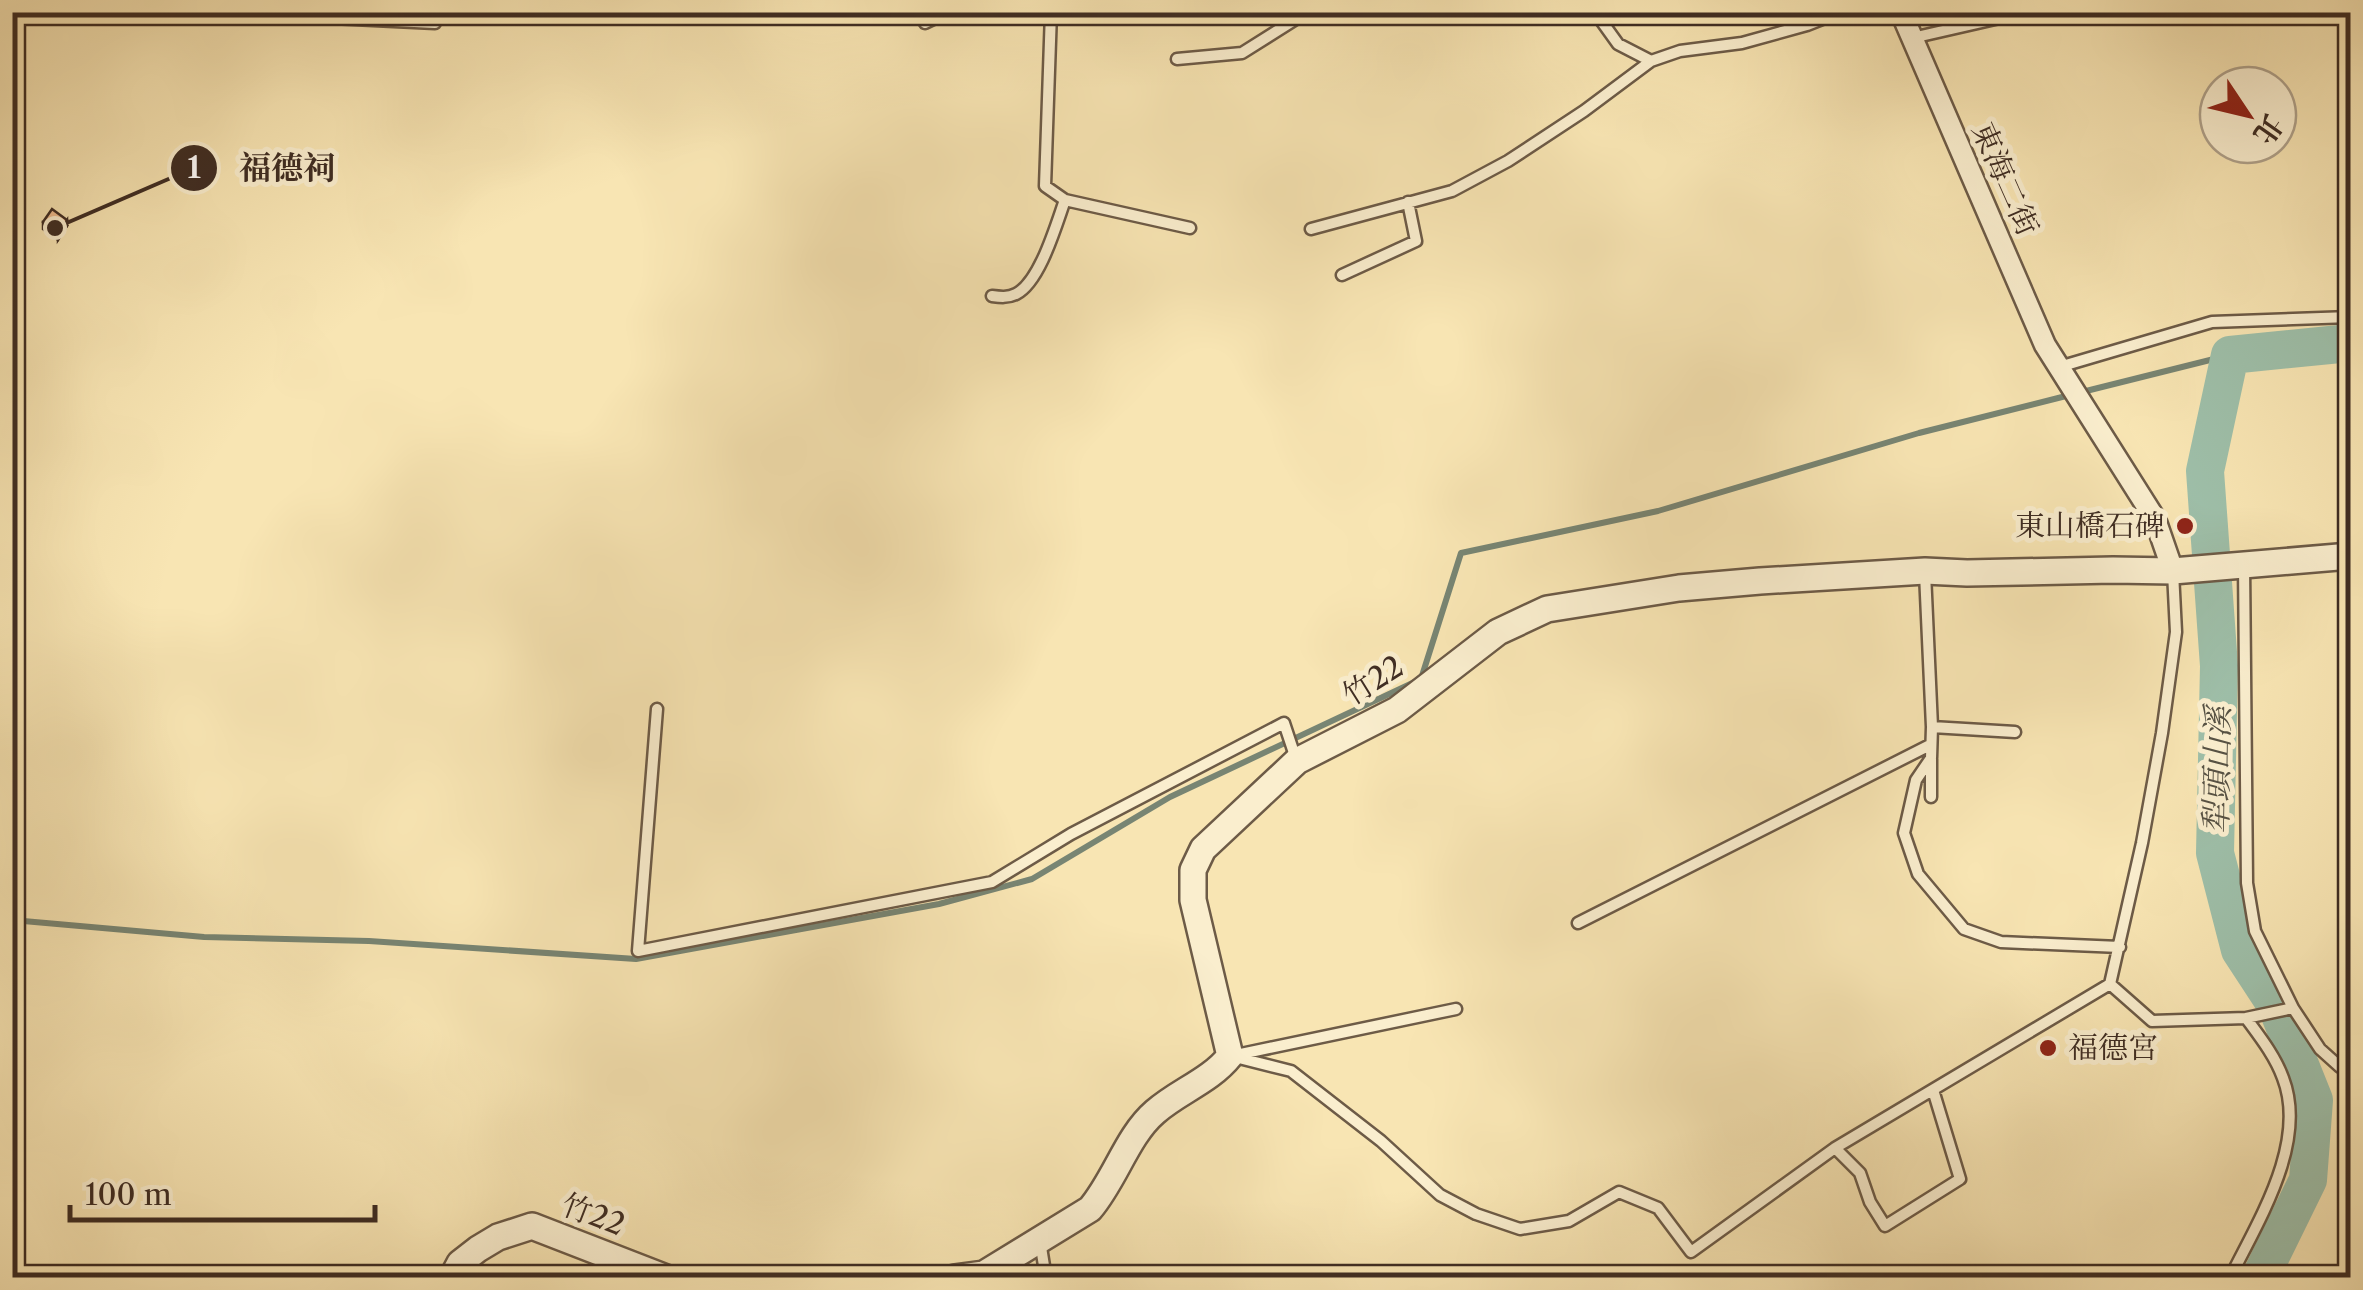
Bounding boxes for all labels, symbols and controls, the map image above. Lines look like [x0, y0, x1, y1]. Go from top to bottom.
north arrow [2198, 65, 2298, 165]
text: 北 [2247, 108, 2290, 151]
street label: 東海二街 [1964, 116, 2047, 241]
callout: 福德祠 [169, 137, 355, 199]
text: 福德祠 [239, 148, 335, 187]
text: 1 [187, 149, 201, 186]
place label: 東山橋石碑 [2015, 507, 2165, 544]
marker: 東山橋石碑 [2174, 515, 2196, 537]
street label: 竹22 [1336, 648, 1410, 713]
water label: 犁頭山溪 [2196, 703, 2237, 834]
place label: 福德宮 [2068, 1029, 2158, 1066]
marker: 福德宮 [2037, 1037, 2059, 1059]
scale bar [70, 1160, 375, 1222]
text: 100 m [85, 1176, 172, 1213]
street label: 竹22 [556, 1186, 630, 1243]

